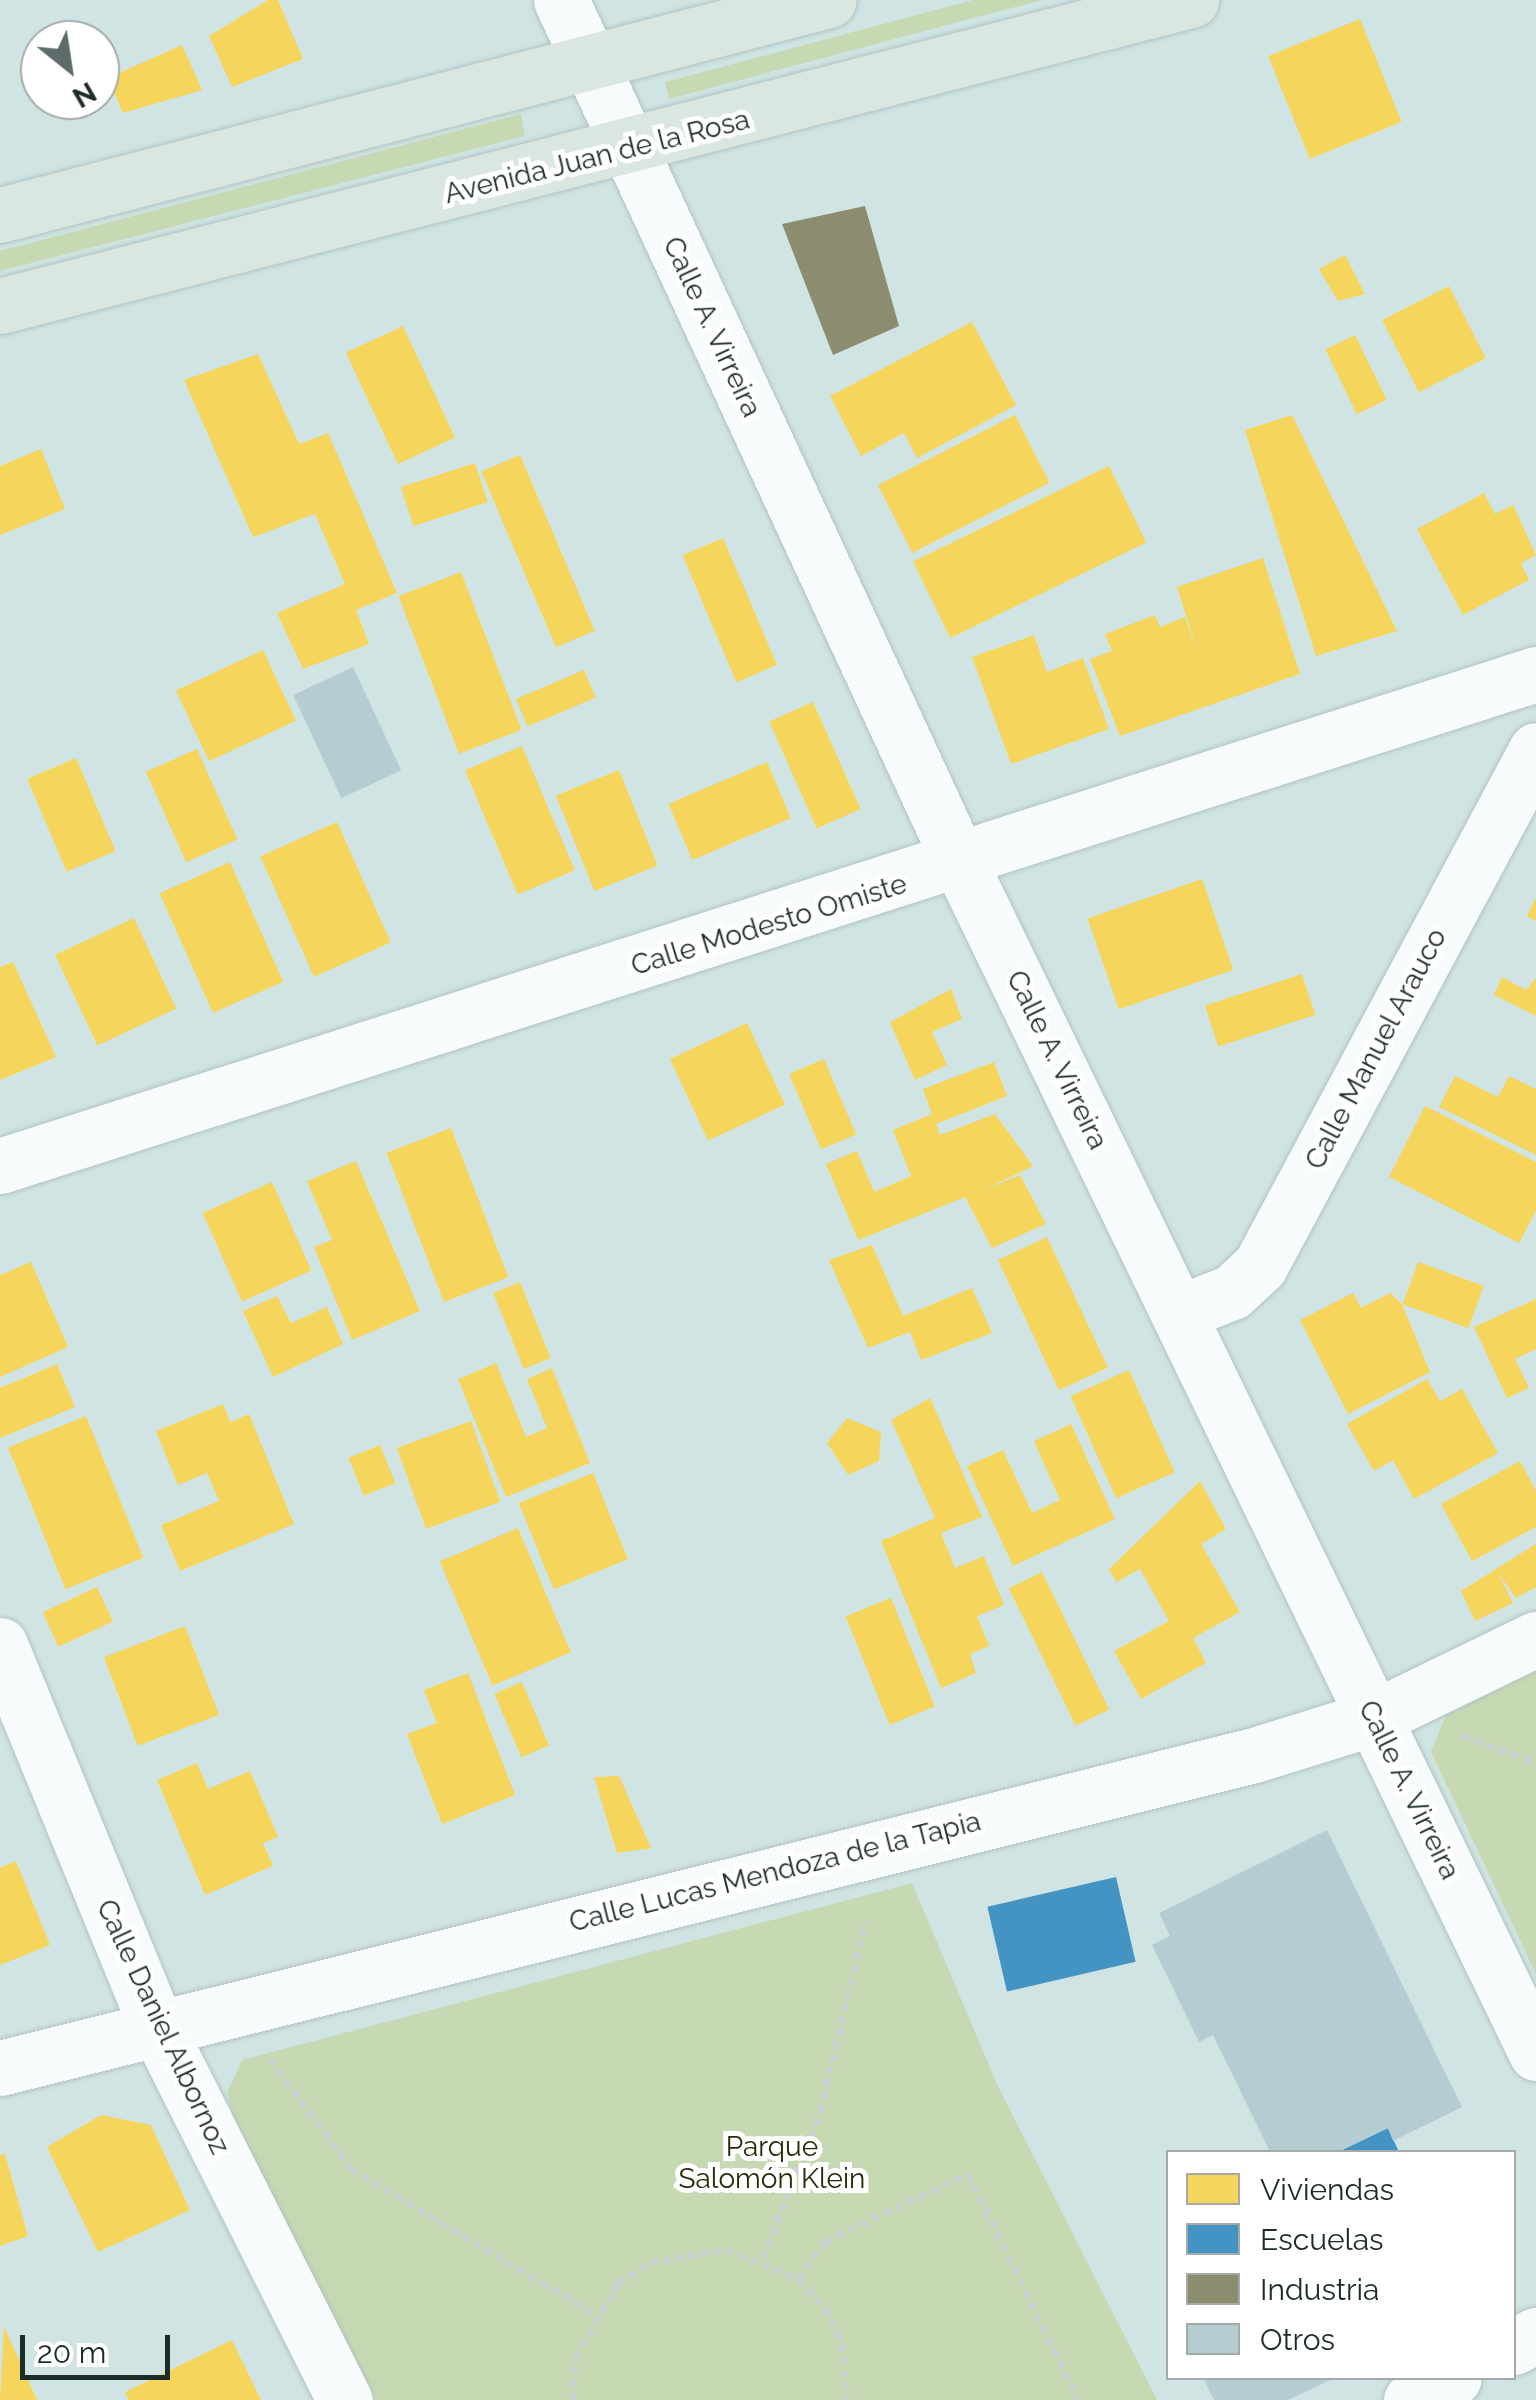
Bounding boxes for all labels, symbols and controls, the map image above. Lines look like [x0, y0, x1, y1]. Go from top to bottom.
north arrow [20, 20, 120, 120]
text: N [67, 75, 102, 114]
street label: Avenida Juan de la Rosa [441, 103, 753, 211]
street label: Calle A. Virreira [655, 231, 769, 423]
street label: Calle Modesto Omiste [627, 867, 911, 983]
street label: Calle Manuel Arauco [1298, 922, 1454, 1176]
street label: Calle A. Virreira [999, 964, 1115, 1156]
street label: Calle A. Virreira [1351, 1694, 1467, 1886]
street label: Calle Lucas Mendoza de la Tapia [565, 1804, 985, 1940]
street label: Calle Daniel Albornoz [89, 1894, 237, 2160]
park label: Parque Salomón Klein [679, 2130, 865, 2196]
legend [1166, 2150, 1516, 2380]
text: Viviendas [1260, 2172, 1394, 2207]
text: Escuelas [1260, 2222, 1384, 2257]
text: Industria [1260, 2272, 1379, 2307]
scale bar [25, 2315, 175, 2377]
text: Otros [1260, 2322, 1335, 2357]
text: 20 m [37, 2335, 106, 2370]

